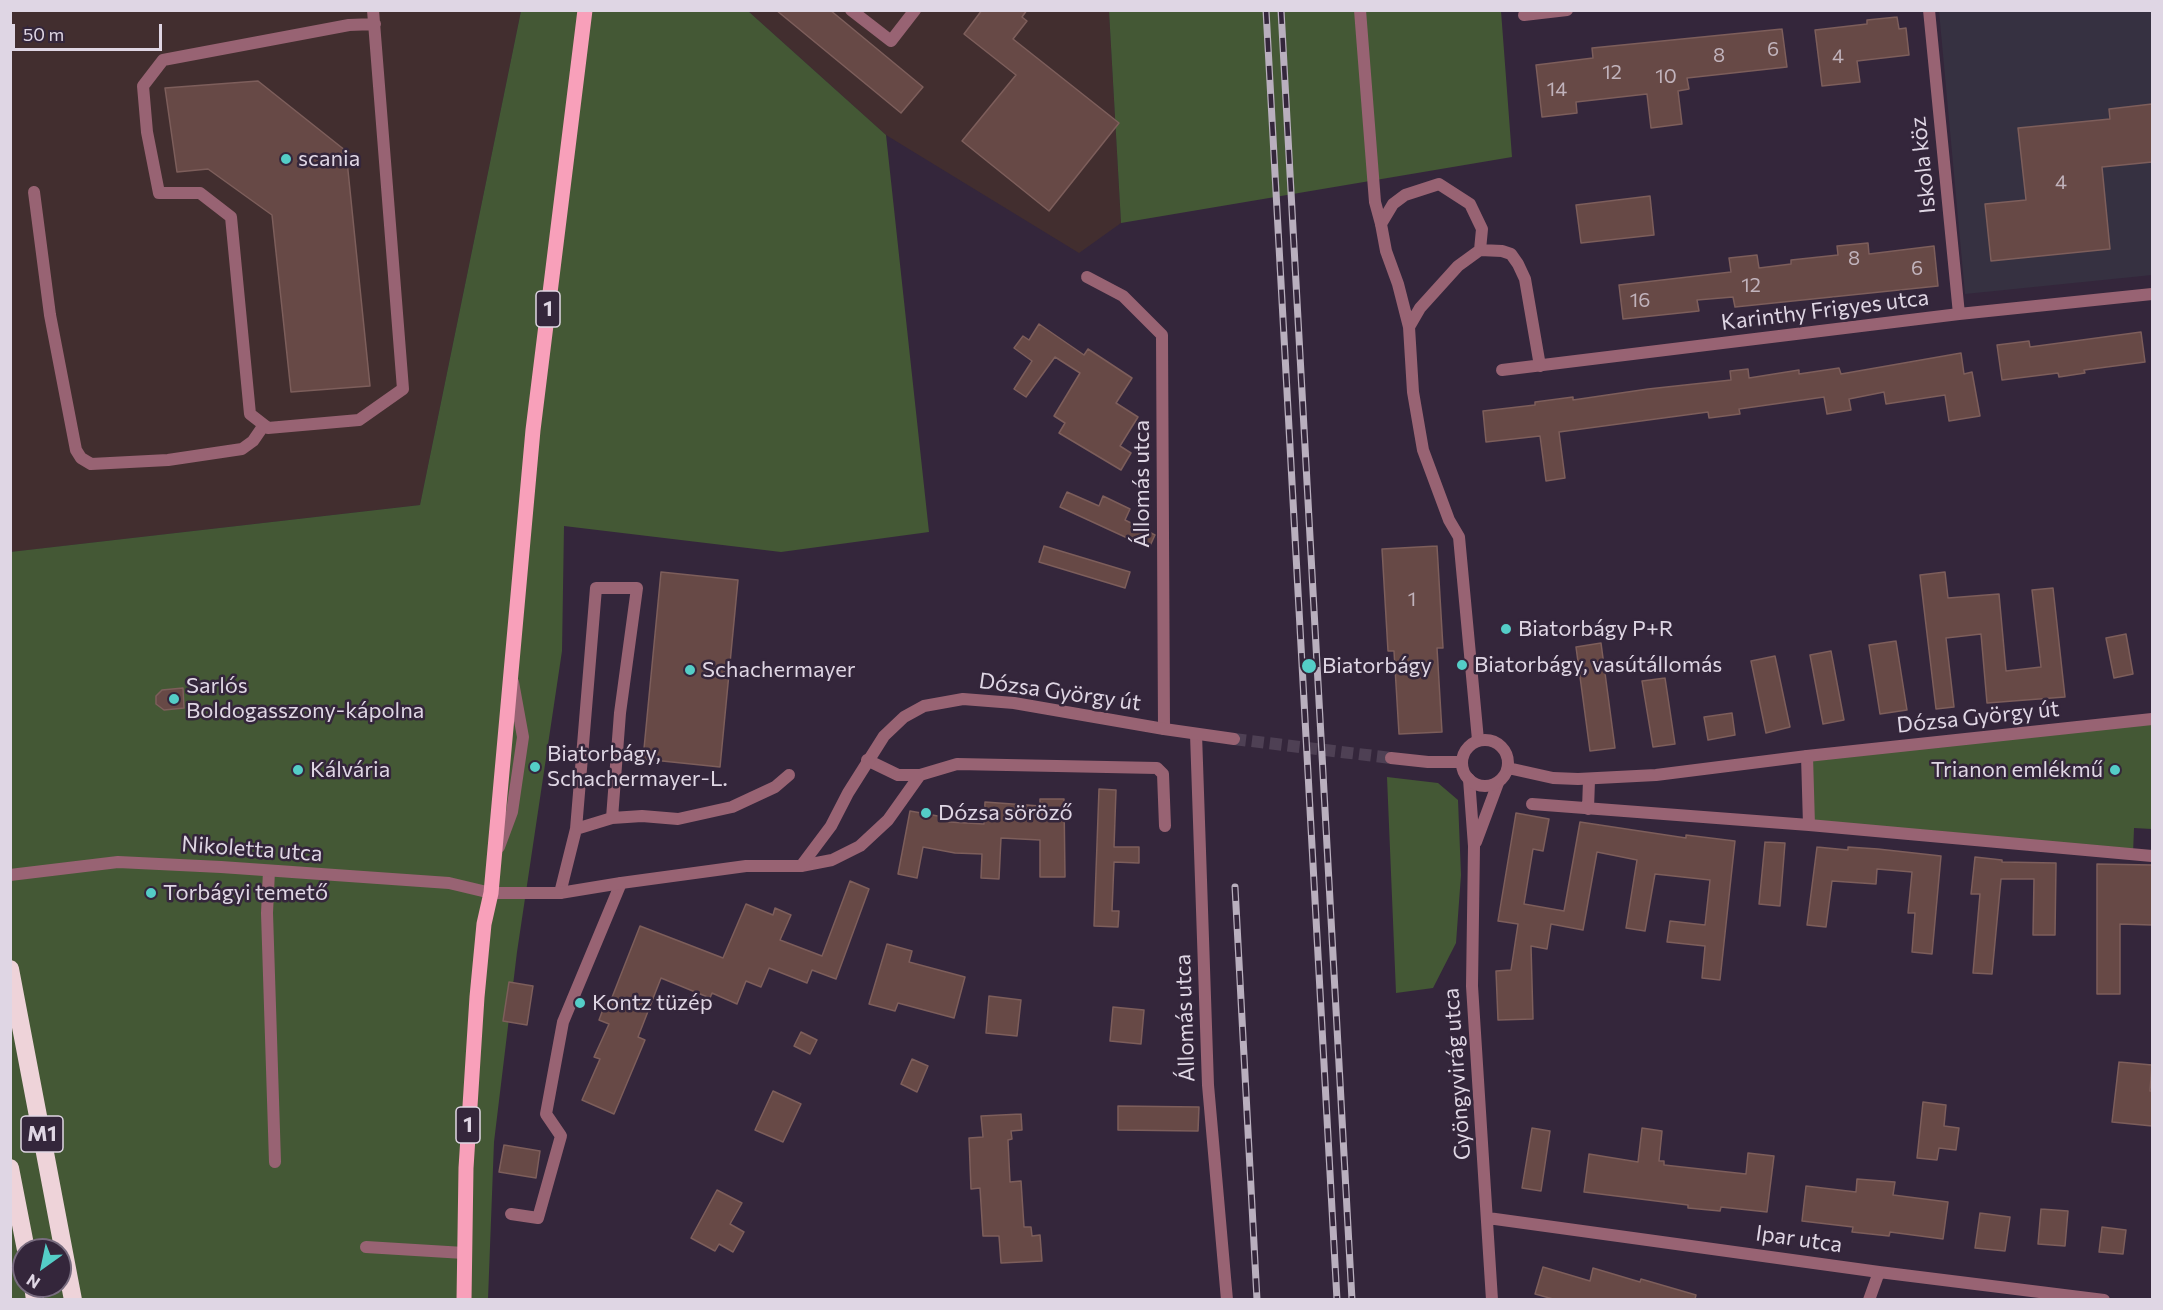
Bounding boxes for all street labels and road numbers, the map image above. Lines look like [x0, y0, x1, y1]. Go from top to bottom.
street label: Iskola köz [1905, 115, 1941, 215]
street label: Karinthy Frigyes utca [1720, 284, 1930, 336]
road number: 1 [536, 291, 560, 327]
street label: Állomás utca [1129, 420, 1155, 548]
street label: Dózsa György út [977, 668, 1143, 716]
street label: Dózsa György út [1895, 695, 2061, 739]
street label: Nikoletta utca [181, 831, 323, 867]
street label: Állomás utca [1170, 954, 1200, 1082]
street label: Gyöngyvirág utca [1438, 987, 1476, 1161]
road number: 1 [456, 1107, 480, 1143]
road number: M1 [21, 1116, 63, 1152]
street label: Ipar utca [1754, 1220, 1844, 1258]

